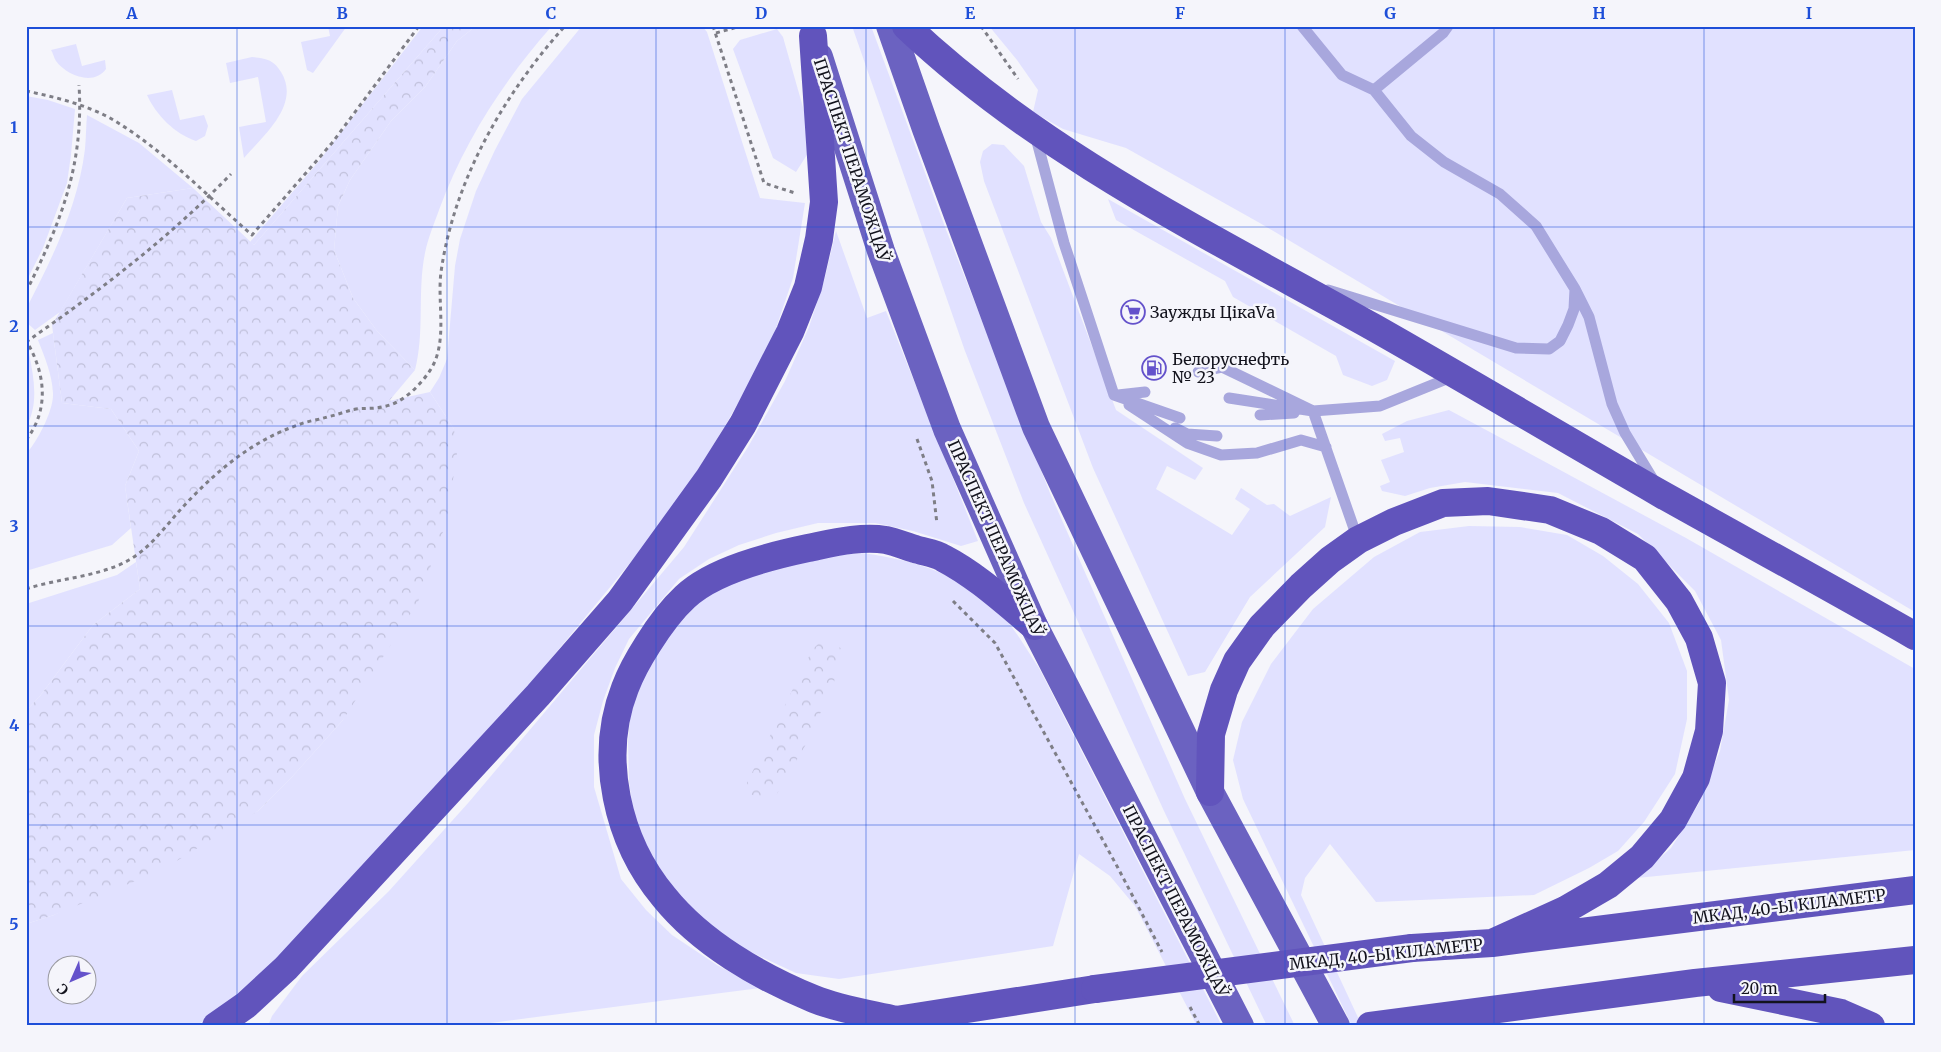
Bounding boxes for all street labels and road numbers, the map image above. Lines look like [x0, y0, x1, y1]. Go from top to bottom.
street label: ПРАСПЕКТ ПЕРАМОЖЦАЎ [810, 56, 895, 265]
street label: ПРАСПЕКТ ПЕРАМОЖЦАЎ [944, 437, 1049, 640]
street label: ПРАСПЕКТ ПЕРАМОЖЦАЎ [1119, 802, 1234, 1001]
street label: МКАД, 40-Ы КІЛАМЕТР [1691, 884, 1887, 928]
street label: МКАД, 40-Ы КІЛАМЕТР [1288, 934, 1484, 974]

